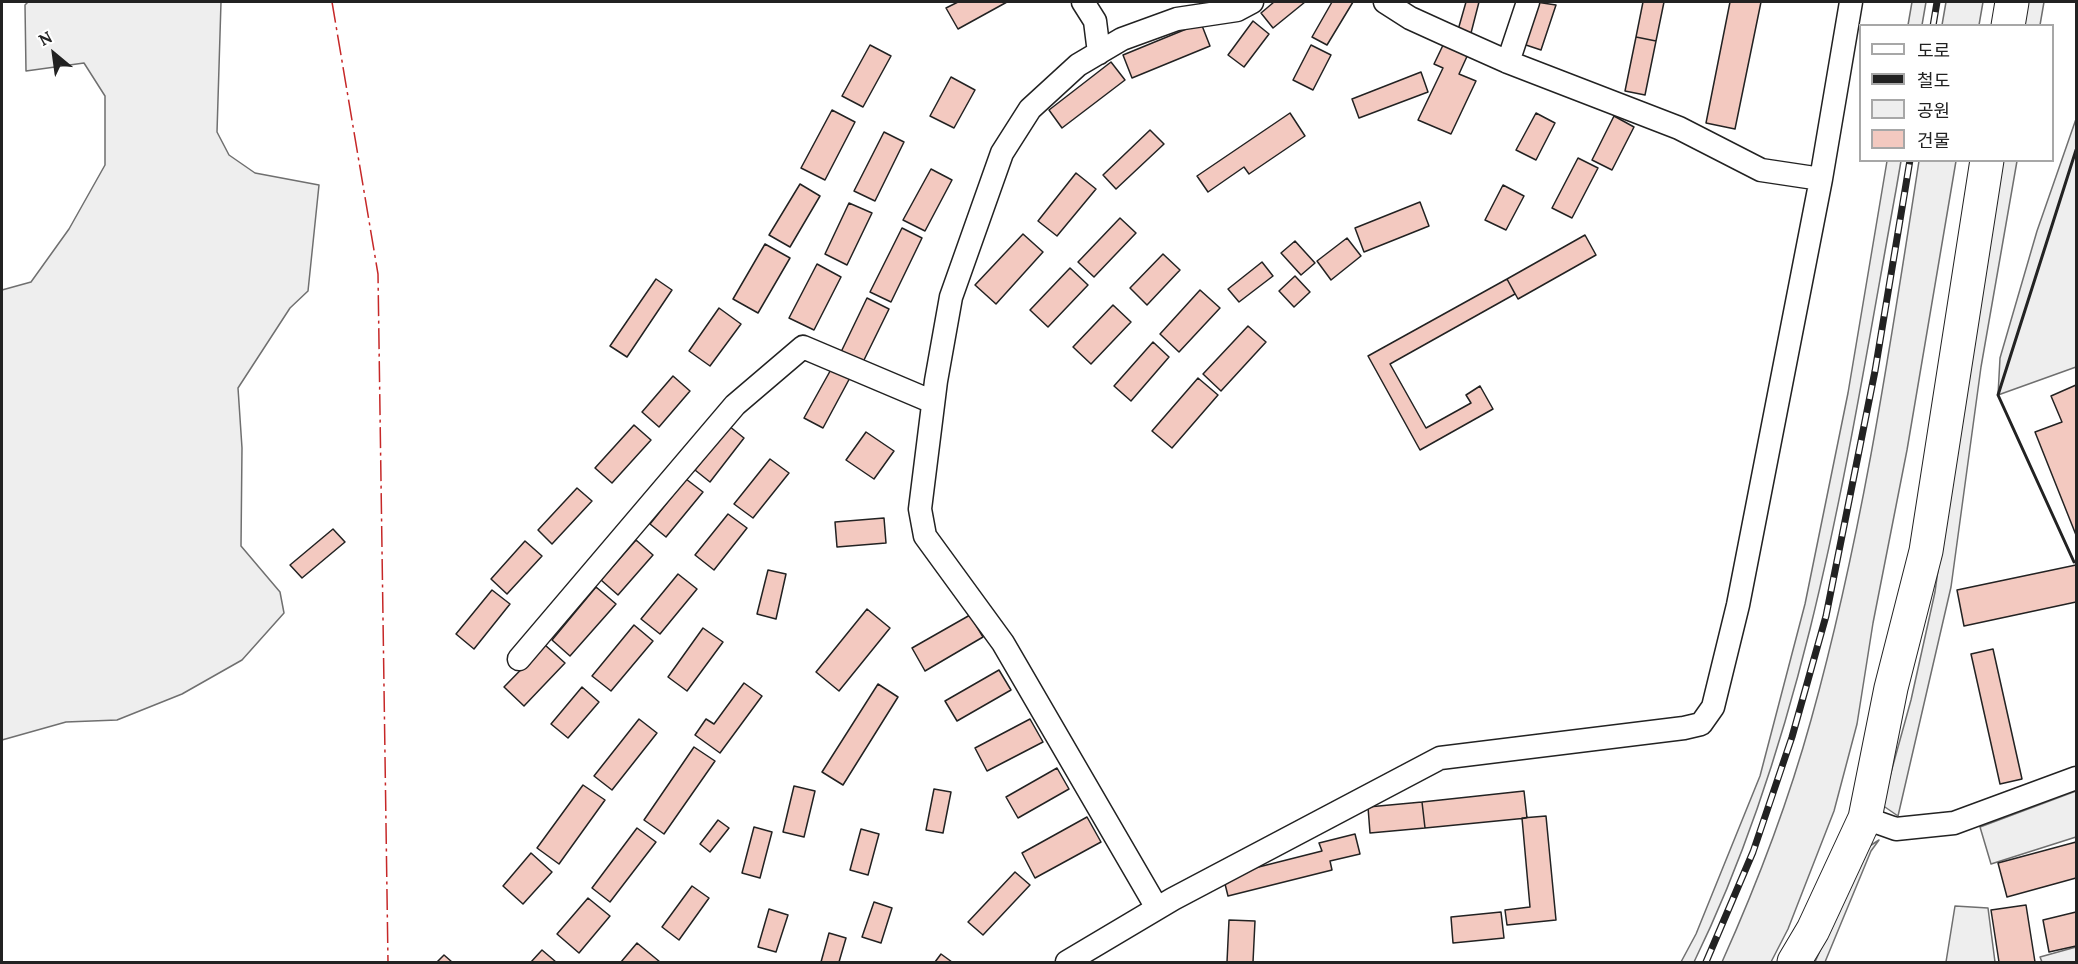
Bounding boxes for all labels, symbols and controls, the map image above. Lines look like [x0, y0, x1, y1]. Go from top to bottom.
north arrow [24, 24, 84, 84]
legend [1859, 24, 2054, 162]
text: N [35, 27, 56, 50]
text: 도로 [1917, 39, 1950, 62]
text: 철도 [1917, 69, 1950, 92]
text: 공원 [1917, 99, 1950, 122]
text: 건물 [1917, 129, 1950, 152]

